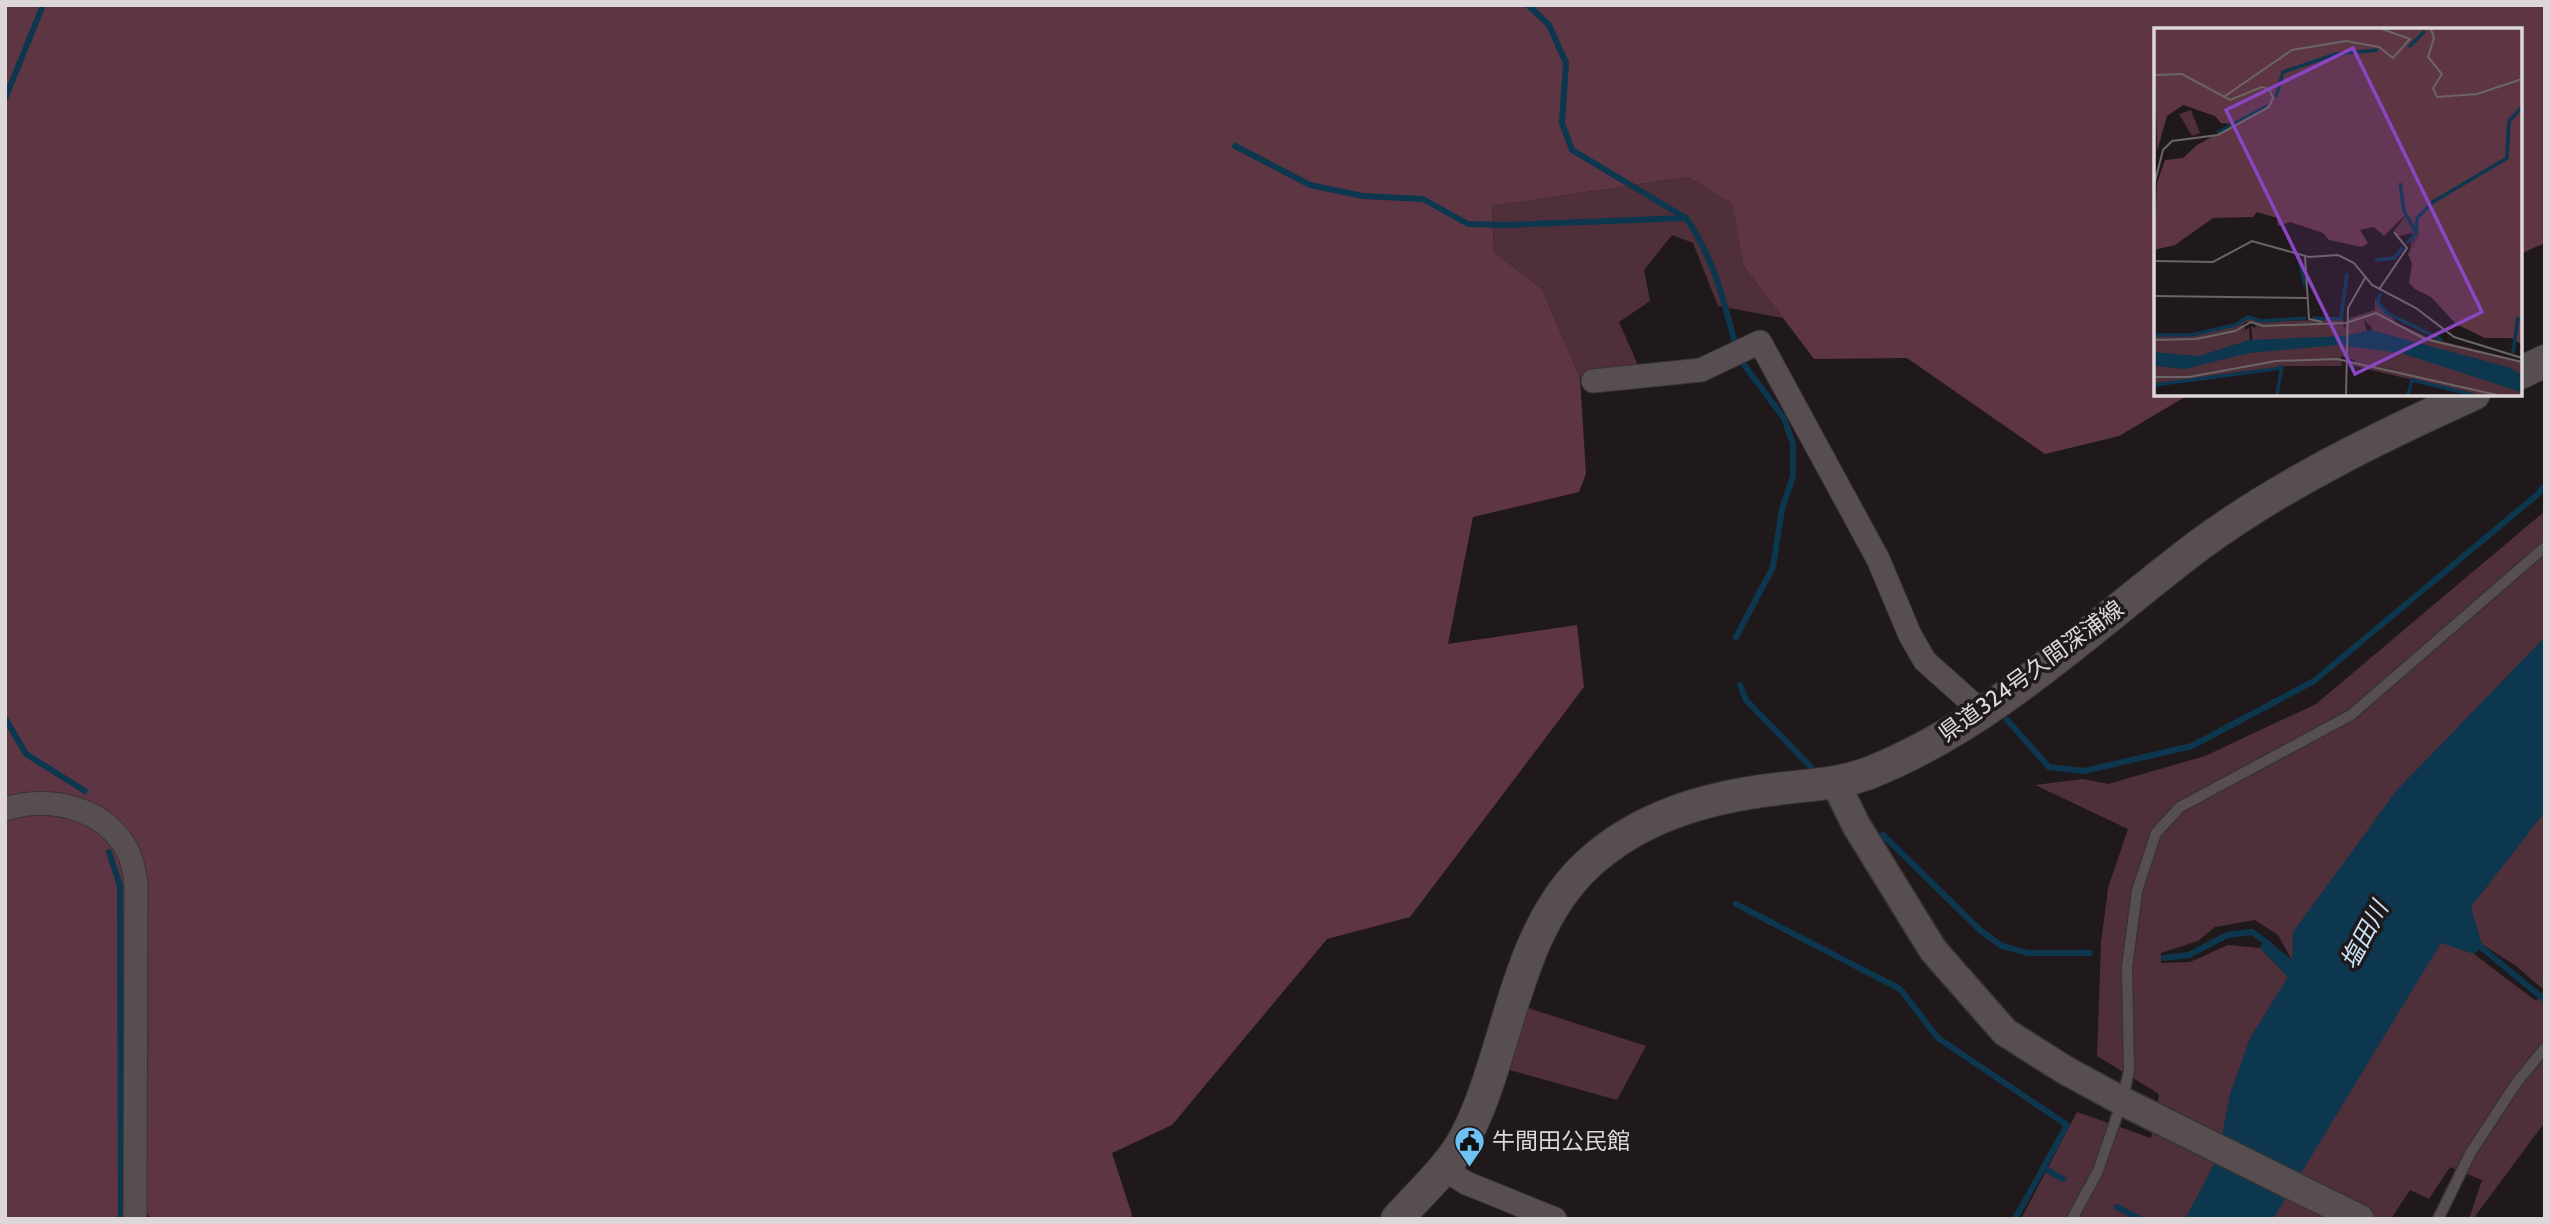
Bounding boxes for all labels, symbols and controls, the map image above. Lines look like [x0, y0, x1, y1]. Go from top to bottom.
inset map [2154, 28, 2522, 396]
street label: 県道324号久間深浦線 [1933, 594, 2129, 748]
water label: 塩田川 [2334, 894, 2395, 974]
public building icon: 牛間田公民館 [1452, 1124, 1486, 1168]
place label: 牛間田公民館 [1492, 1127, 1630, 1155]

